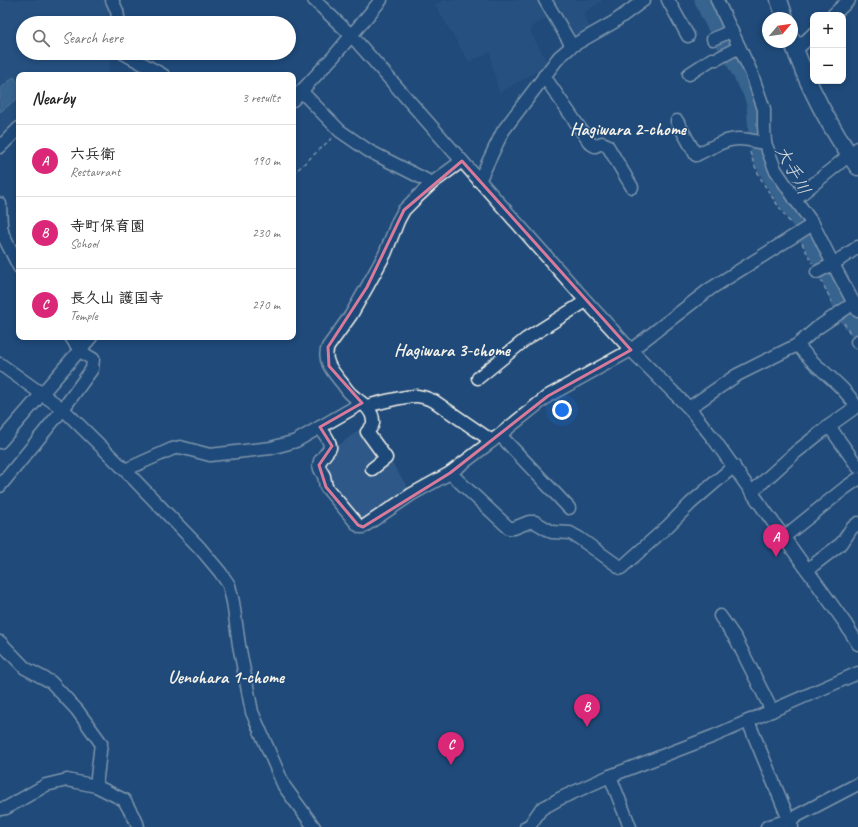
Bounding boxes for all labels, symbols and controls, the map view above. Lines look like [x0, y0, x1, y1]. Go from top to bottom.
north arrow [762, 12, 798, 48]
map controls [810, 12, 846, 84]
button: + [810, 12, 846, 48]
search box [16, 16, 296, 60]
icon: search [30, 27, 52, 49]
text: Search here [62, 29, 123, 48]
button: − [810, 48, 846, 84]
text: Nearby [32, 88, 75, 109]
text: 3 results [242, 90, 280, 106]
district label: Hagiwara 2-chome [570, 118, 688, 140]
water label: 大手川 [770, 141, 816, 199]
text: 六兵衛 [70, 145, 115, 164]
text: A [42, 153, 48, 169]
text: 190 m [252, 153, 280, 169]
text: Restaurant [70, 164, 120, 180]
text: 寺町保育園 [70, 217, 145, 236]
text: B [42, 225, 48, 241]
text: 230 m [252, 225, 280, 241]
text: School [70, 236, 98, 252]
text: 長久山 護国寺 [70, 289, 164, 308]
text: C [42, 297, 48, 313]
text: 270 m [252, 297, 280, 313]
text: Temple [70, 308, 98, 324]
district label: Hagiwara 3-chome [394, 339, 512, 361]
your location [552, 400, 572, 420]
pin: A [763, 524, 789, 557]
district label: Uenohara 1-chome [168, 666, 286, 688]
pin: B [574, 694, 600, 727]
pin: C [438, 732, 464, 765]

